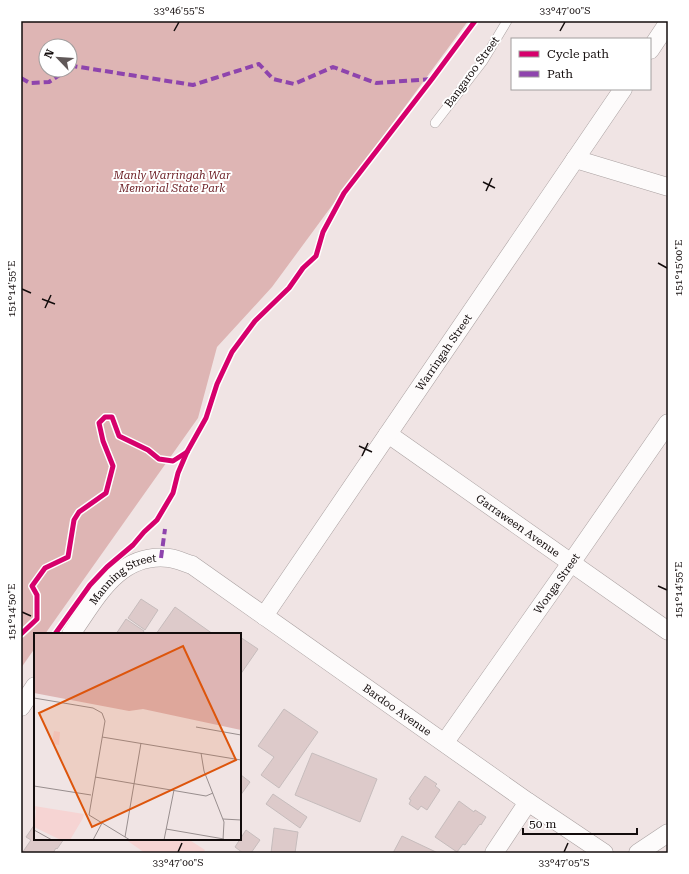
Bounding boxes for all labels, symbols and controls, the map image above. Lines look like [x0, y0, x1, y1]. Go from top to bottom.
text: 33°46'55"S [154, 5, 204, 16]
text: 33°47'00"S [540, 5, 590, 16]
street label: Bangaroo Street [442, 34, 502, 110]
north arrow [38, 38, 78, 78]
legend [511, 38, 651, 90]
text: N [42, 47, 57, 61]
text: Cycle path [547, 47, 609, 61]
text: Path [547, 67, 573, 81]
park label: Manly Warringah War Memorial State Park [112, 169, 231, 195]
text: 151°15'00"E [673, 240, 684, 296]
text: 151°14'55"E [6, 261, 17, 317]
street label: Warringah Street [413, 312, 474, 393]
street label: Garraween Avenue [473, 491, 563, 560]
street label: Manning Street [87, 551, 157, 607]
street label: Wonga Street [531, 551, 582, 616]
text: 151°14'55"E [673, 562, 684, 618]
text: 151°14'50"E [6, 584, 17, 640]
inset map [34, 633, 241, 840]
street label: Bardoo Avenue [361, 681, 434, 738]
scale bar [523, 810, 637, 836]
text: 50 m [529, 817, 556, 831]
text: 33°47'00"S [153, 857, 203, 868]
text: 33°47'05"S [539, 857, 589, 868]

